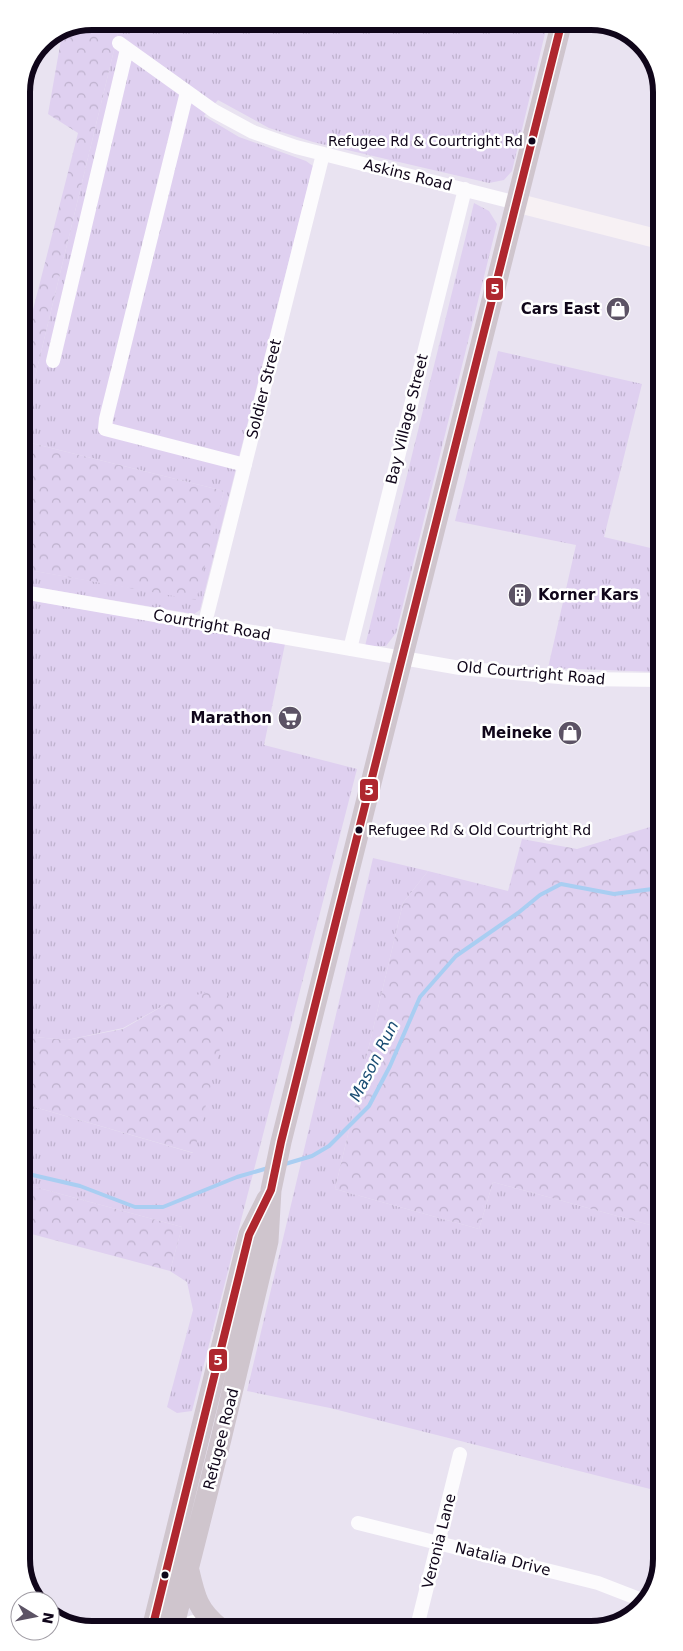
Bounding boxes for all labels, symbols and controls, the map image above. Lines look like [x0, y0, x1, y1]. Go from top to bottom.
place label: Refugee Rd & Courtright Rd [328, 133, 523, 149]
marker: Refugee Rd & Courtright Rd [527, 136, 537, 146]
street label: Askins Road [362, 155, 454, 195]
line badge: 5 [485, 277, 504, 301]
text: 5 [490, 281, 500, 297]
shop icon: Cars East [605, 296, 631, 322]
place label: Cars East [521, 300, 600, 318]
street label: Soldier Street [243, 337, 285, 441]
street label: Bay Village Street [382, 352, 432, 486]
building icon: Korner Kars [507, 582, 533, 608]
place label: Korner Kars [538, 586, 639, 604]
street label: Courtright Road [152, 606, 272, 644]
street label: Old Courtright Road [456, 658, 606, 688]
supermarket icon: Marathon [277, 705, 303, 731]
place label: Marathon [191, 709, 272, 727]
shop icon: Meineke [557, 720, 583, 746]
place label: Meineke [481, 724, 552, 742]
line badge: 5 [359, 778, 379, 802]
text: 5 [364, 782, 374, 798]
place label: Refugee Rd & Old Courtright Rd [368, 822, 591, 838]
marker: Refugee Rd & Old Courtright Rd [354, 825, 364, 835]
water label: Mason Run [345, 1017, 403, 1105]
line badge: 5 [208, 1348, 228, 1372]
text: 5 [213, 1352, 223, 1368]
street label: Refugee Road [200, 1386, 242, 1492]
street label: Veronia Lane [419, 1492, 459, 1590]
street label: Natalia Drive [453, 1538, 553, 1580]
unlabelled marker [160, 1570, 170, 1580]
north arrow [10, 1591, 60, 1641]
text: N [39, 1611, 57, 1625]

